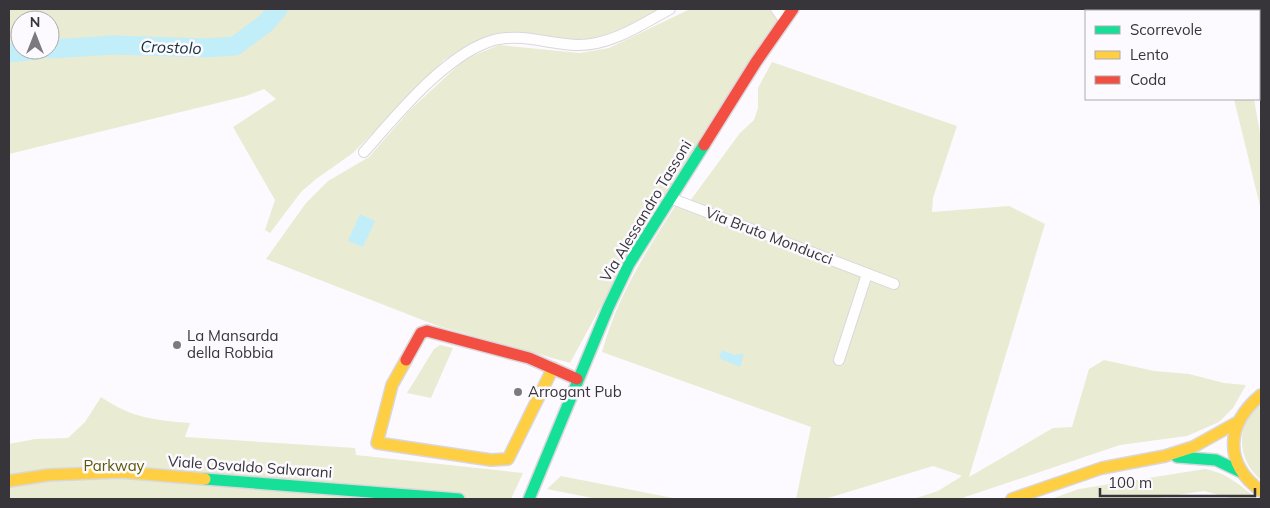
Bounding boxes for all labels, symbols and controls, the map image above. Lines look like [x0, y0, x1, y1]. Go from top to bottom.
north arrow [10, 10, 60, 60]
legend [1085, 10, 1260, 100]
text: N [30, 13, 40, 31]
text: Scorrevole [1130, 20, 1202, 39]
water label: Crostolo [140, 36, 202, 58]
text: Lento [1130, 45, 1169, 64]
text: Coda [1130, 70, 1166, 89]
street label: Via Alessandro Tassoni [596, 136, 695, 285]
street label: Via Bruto Monducci [703, 202, 836, 269]
place label: La Mansarda della Robbia [187, 326, 279, 362]
marker: La Mansarda della Robbia [171, 339, 183, 351]
place label: Arrogant Pub [528, 382, 622, 401]
marker: Arrogant Pub [512, 386, 524, 398]
street label: Viale Osvaldo Salvarani [167, 451, 333, 482]
park label: Parkway [83, 456, 145, 475]
scale bar [1100, 466, 1255, 498]
text: 100 m [1108, 473, 1152, 492]

